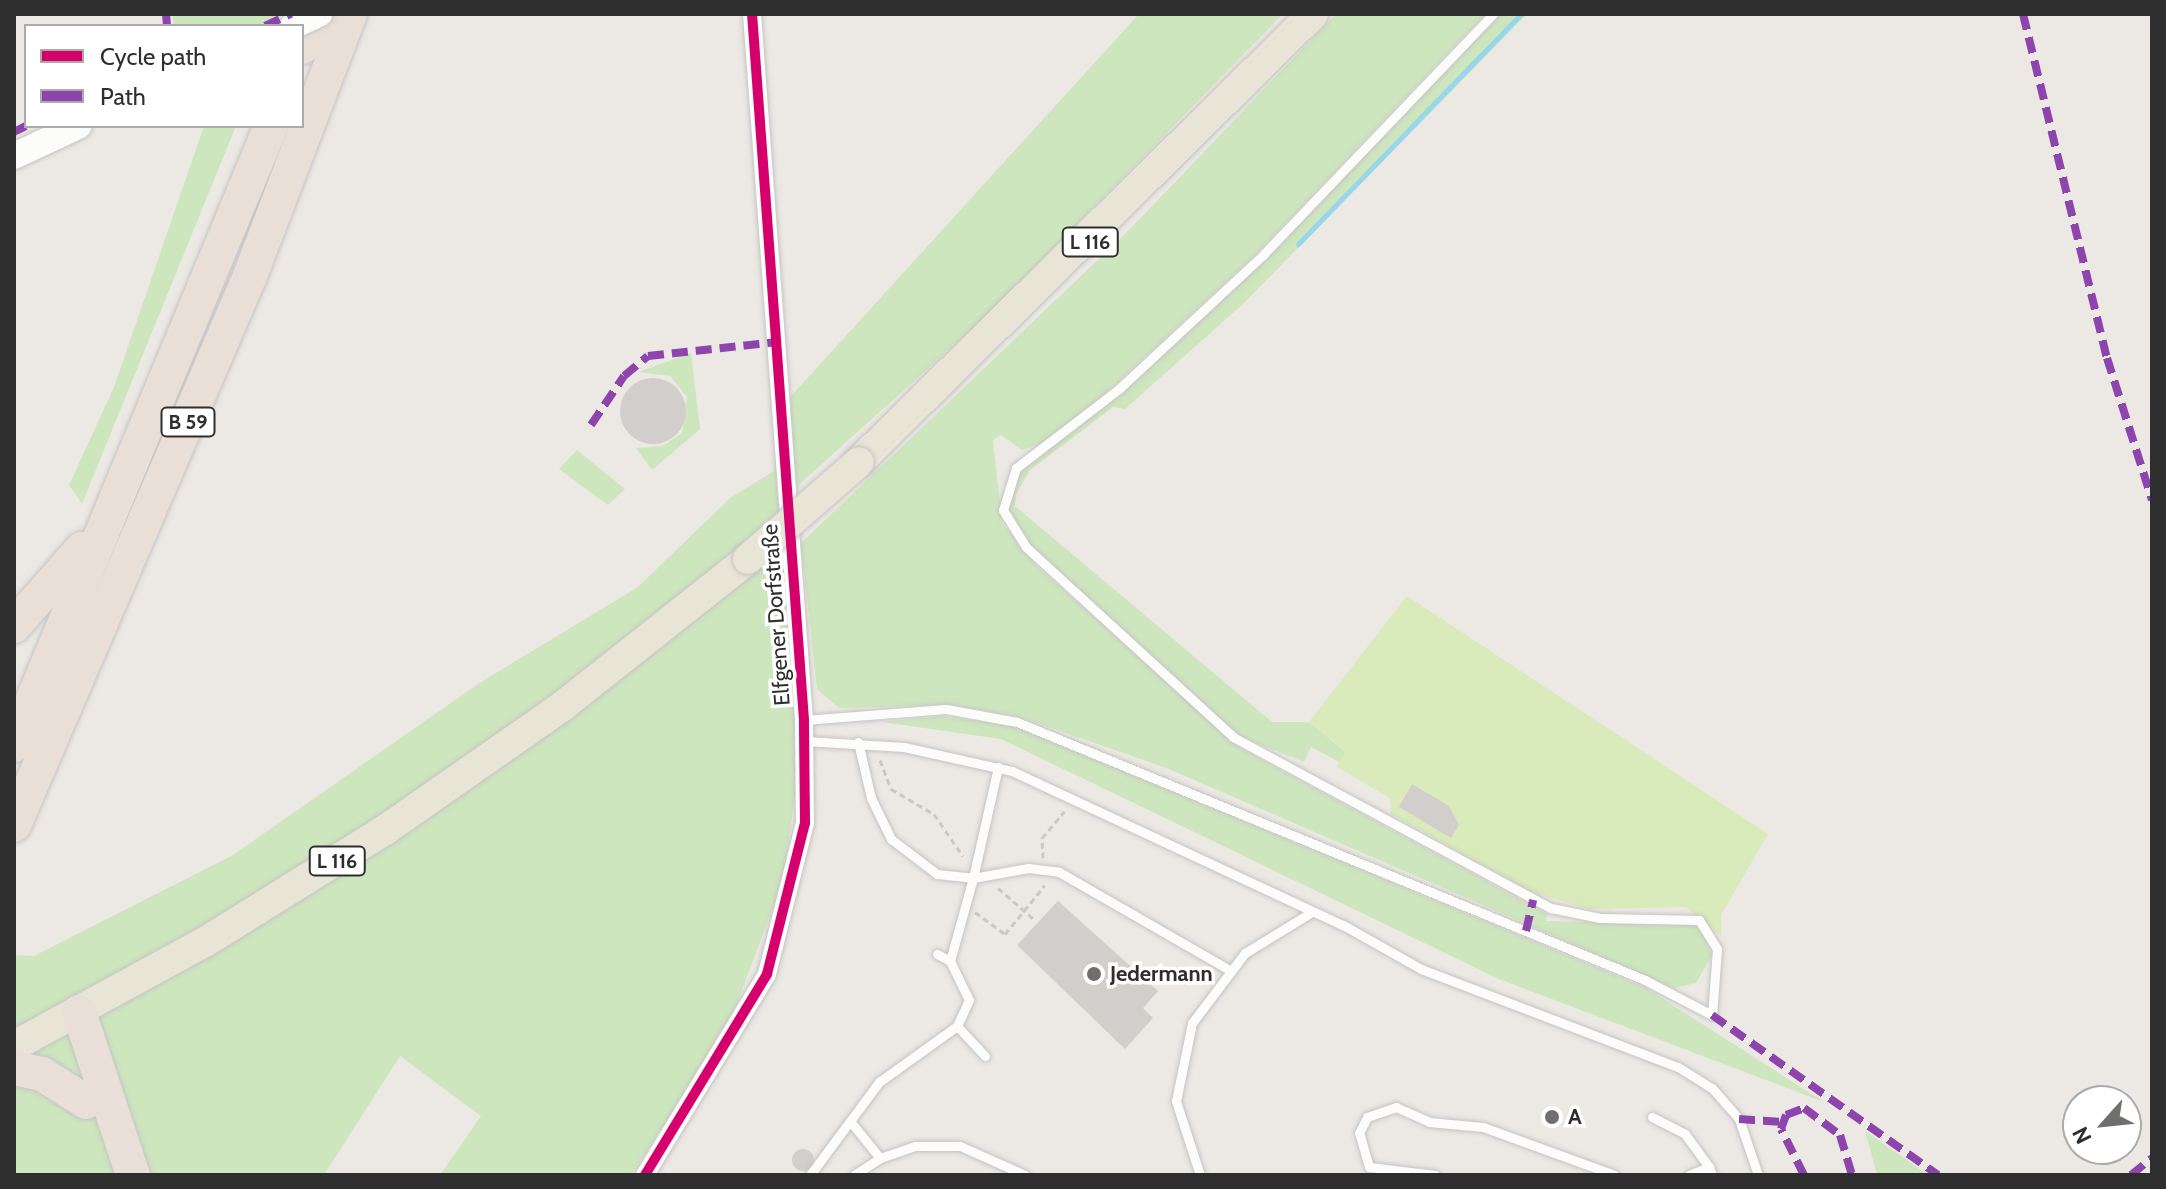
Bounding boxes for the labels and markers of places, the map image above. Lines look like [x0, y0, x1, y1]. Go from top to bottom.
place label: Jedermann [1110, 961, 1213, 987]
marker: Jedermann [1085, 965, 1103, 983]
place label: A [1568, 1104, 1582, 1130]
marker: A [1543, 1108, 1561, 1126]

